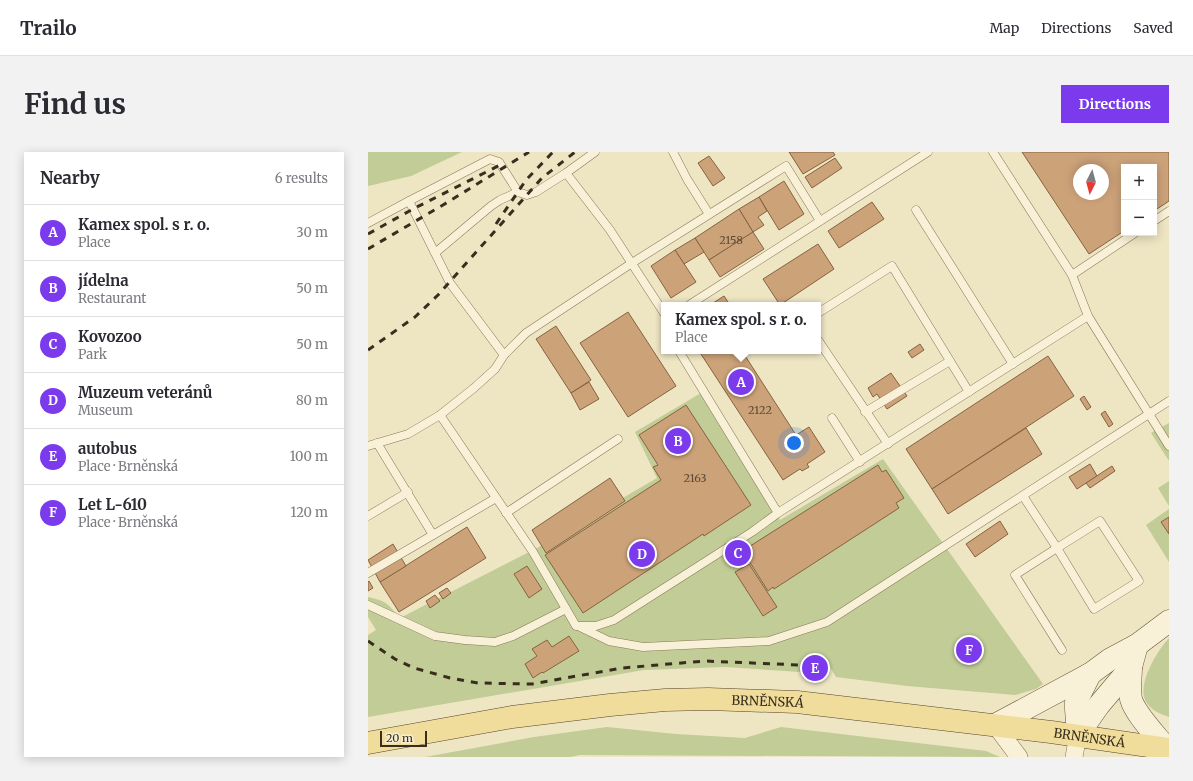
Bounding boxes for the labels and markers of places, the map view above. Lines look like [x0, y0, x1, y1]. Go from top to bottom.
pin: A [728, 367, 754, 397]
pin: B [665, 426, 691, 456]
pin: C [725, 538, 751, 568]
pin: D [629, 539, 655, 569]
pin: F [956, 635, 982, 665]
pin: E [802, 653, 828, 683]

